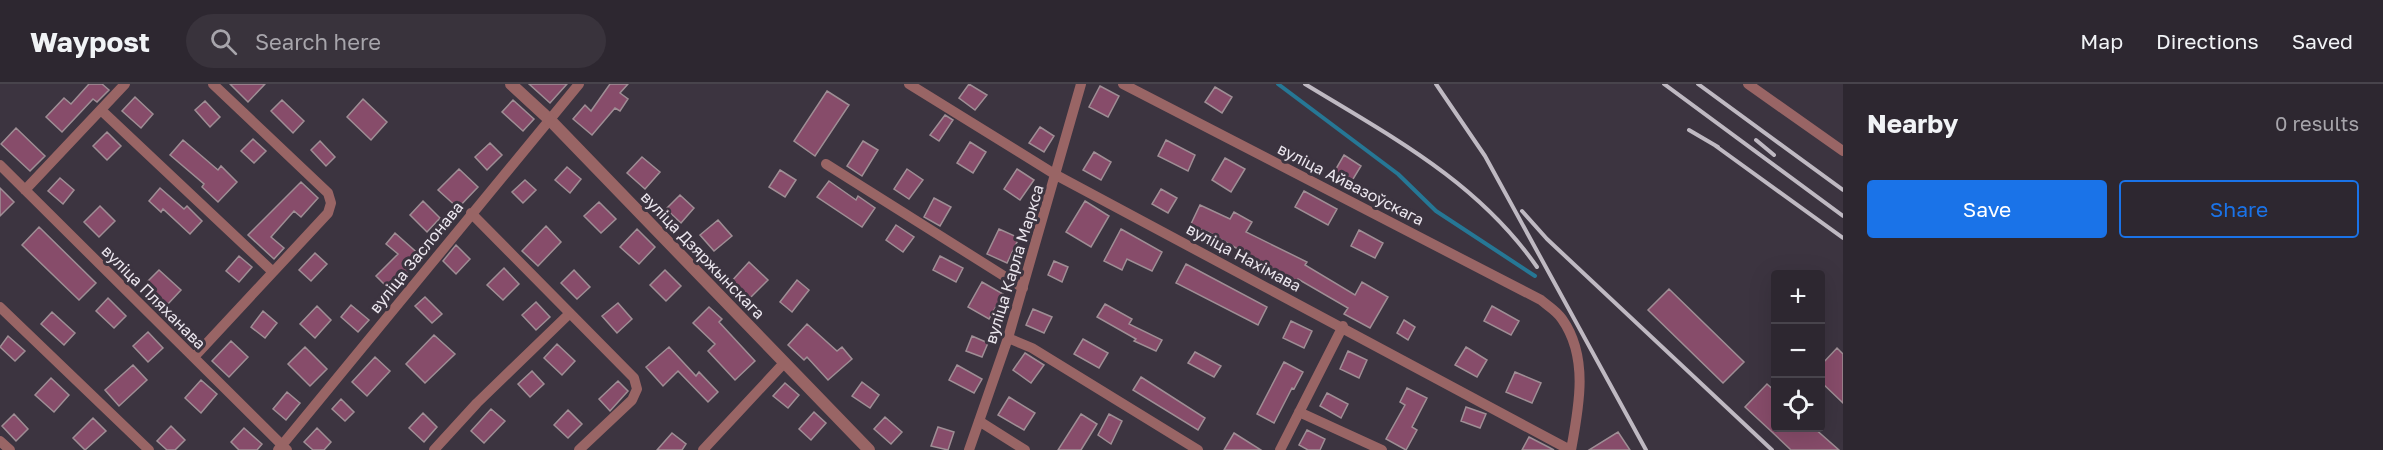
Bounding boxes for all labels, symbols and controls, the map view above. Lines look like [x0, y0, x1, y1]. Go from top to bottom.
search box [186, 14, 606, 68]
text: Waypost [30, 25, 150, 58]
icon: search [207, 25, 240, 58]
text: Search here [255, 28, 381, 55]
text: Map [2080, 28, 2123, 54]
text: Directions [2156, 28, 2259, 54]
text: Saved [2292, 28, 2353, 54]
text: Nearby [1867, 108, 1958, 139]
text: 0 results [2275, 111, 2359, 135]
street label: вуліца Айвазоўскага [1274, 138, 1428, 230]
button: Save [1867, 180, 2107, 238]
button: Share [2119, 180, 2359, 238]
street label: вуліца Карла Маркса [980, 182, 1048, 346]
street label: вуліца Дзяржынскага [637, 187, 769, 323]
street label: вуліца Заслонава [365, 197, 467, 317]
street label: вуліца Нахімава [1183, 218, 1305, 296]
street label: вуліца Пляханава [98, 241, 210, 353]
map controls [1771, 270, 1825, 432]
button: + [1771, 270, 1825, 324]
button: − [1771, 324, 1825, 378]
button: locate [1771, 378, 1825, 432]

